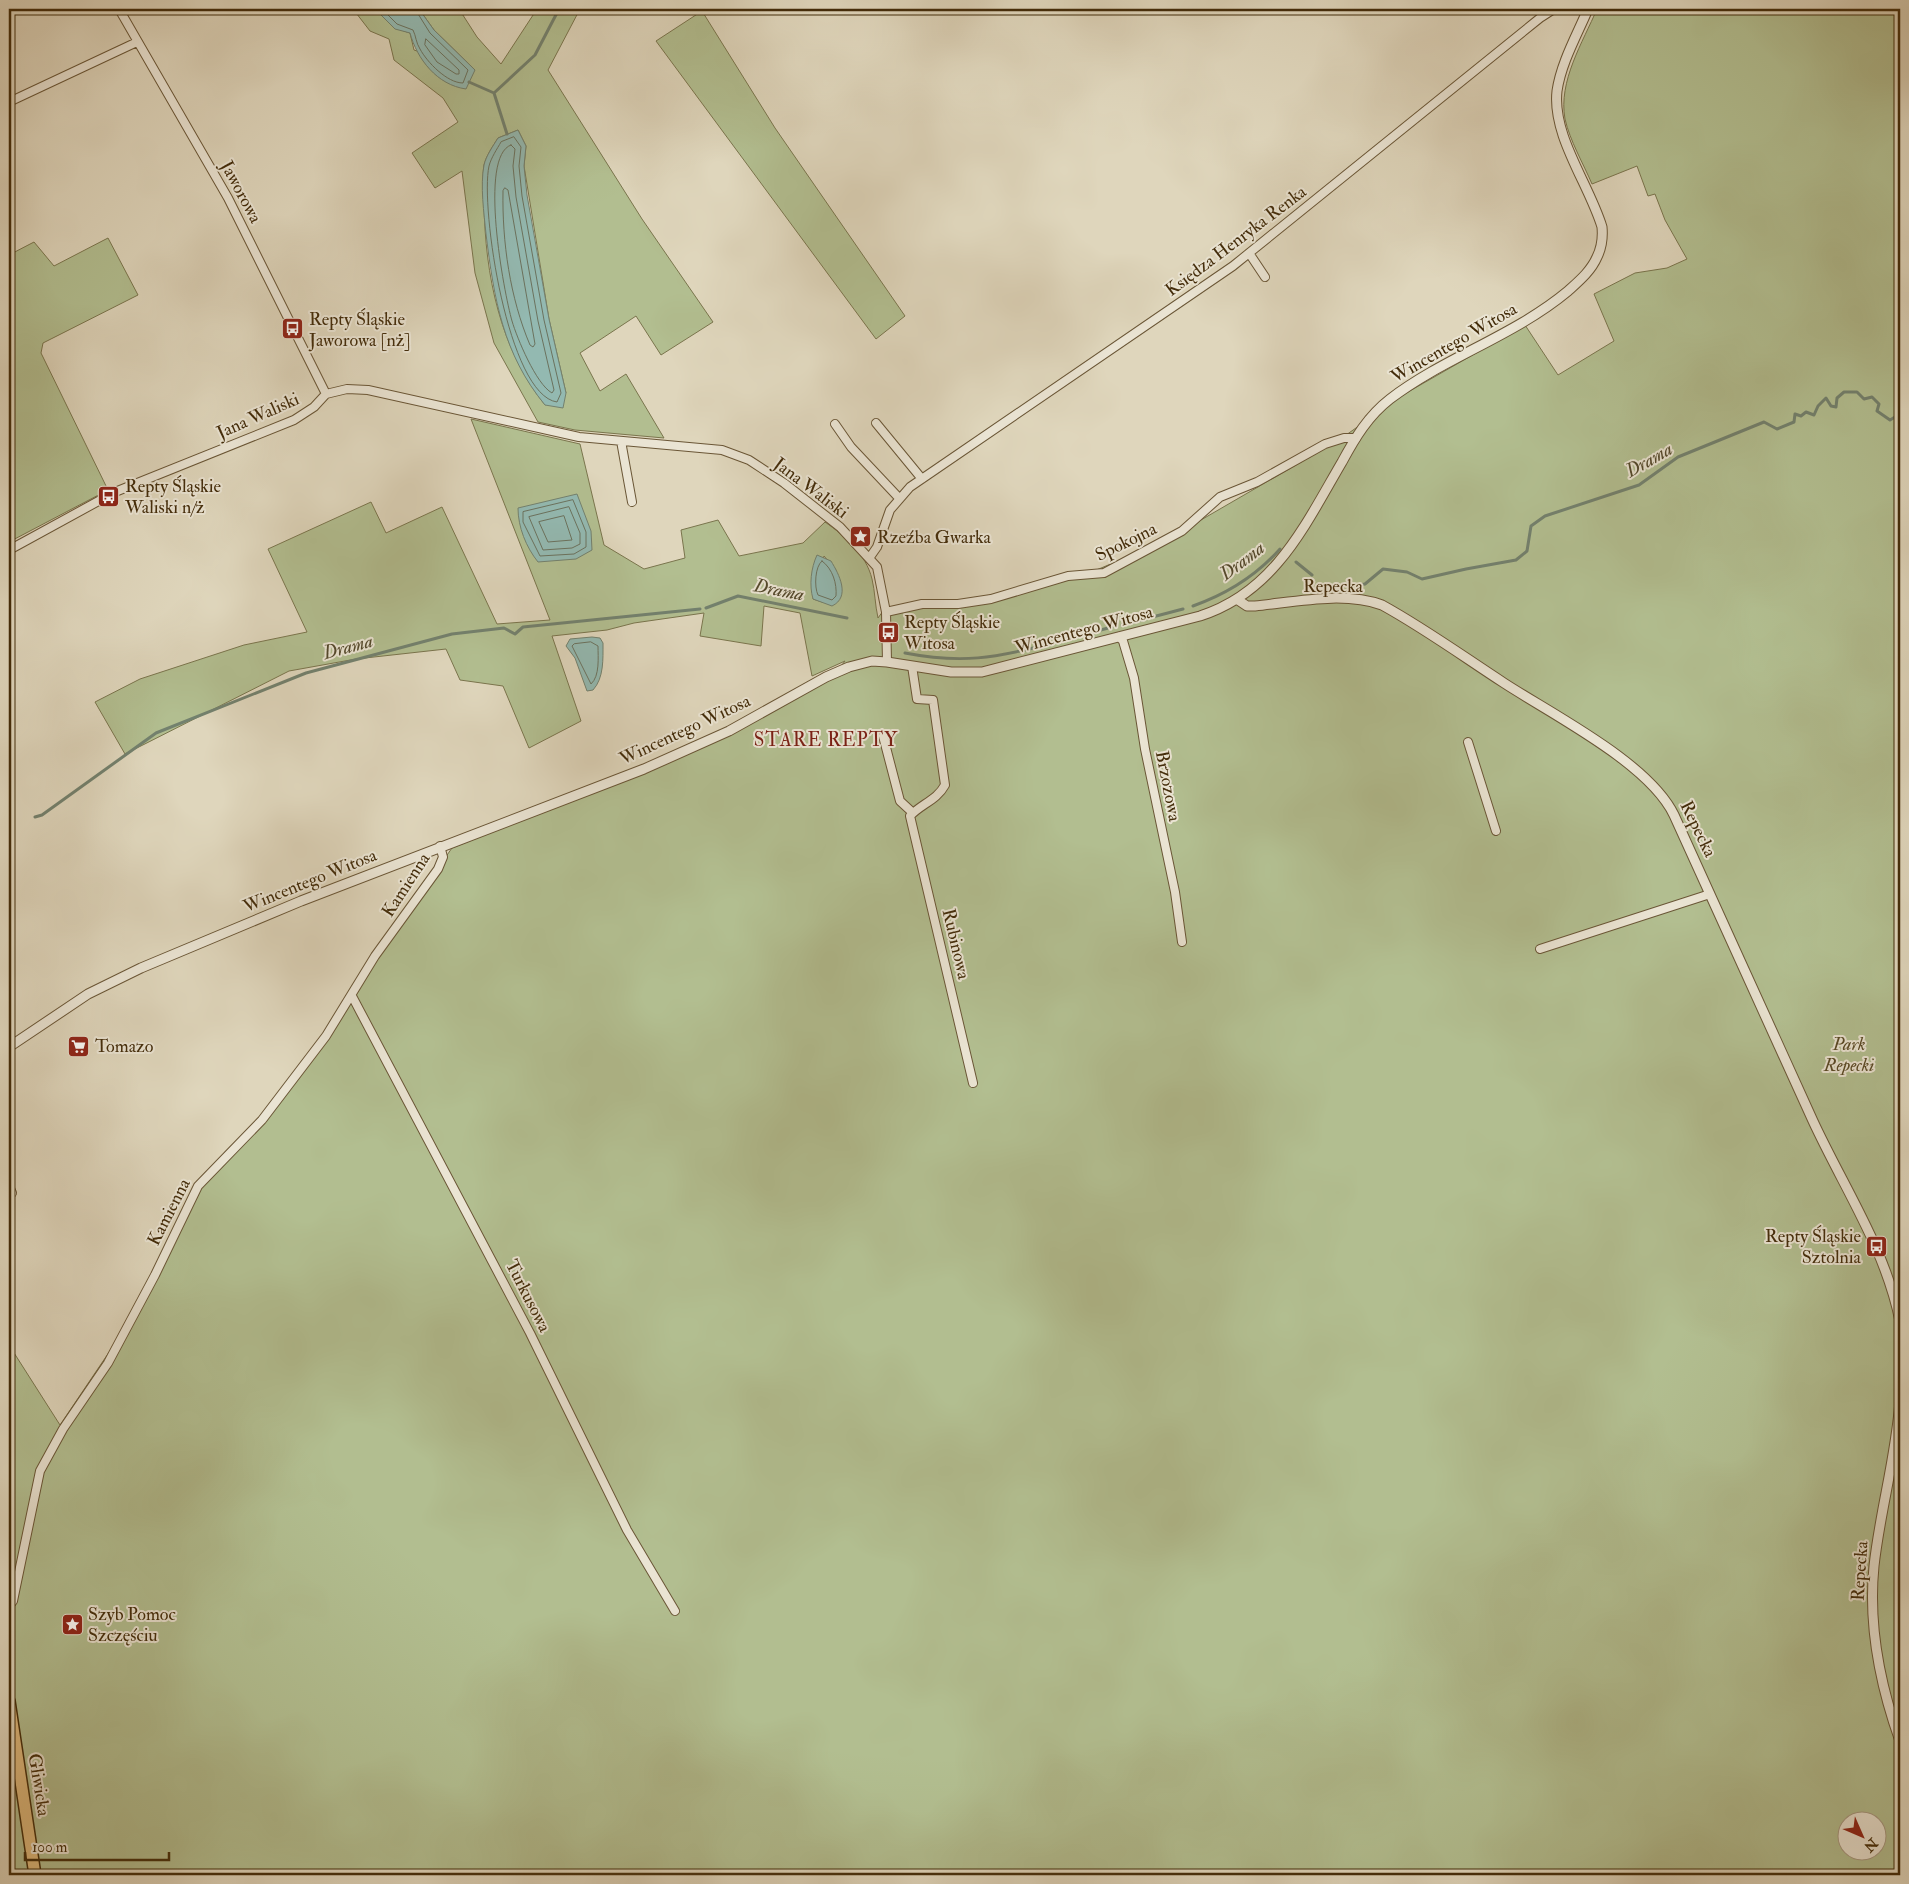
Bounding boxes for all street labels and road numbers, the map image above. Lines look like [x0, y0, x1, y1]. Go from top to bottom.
street label: Jaworowa [215, 156, 267, 228]
street label: Księdza Henryka Renka [1161, 180, 1312, 302]
street label: Wincentego Witosa [1386, 297, 1522, 389]
street label: Jana Waliski [212, 388, 303, 445]
street label: Jana Waliski [768, 452, 853, 524]
street label: Spokojna [1092, 517, 1161, 567]
street label: Repecka [1303, 575, 1364, 598]
street label: Wincentego Witosa [1011, 600, 1156, 660]
street label: Wincentego Witosa [615, 689, 755, 771]
street label: Brzozowa [1150, 749, 1186, 824]
street label: Repecka [1675, 797, 1722, 862]
street label: Wincentego Witosa [239, 844, 381, 919]
street label: Kamienna [377, 848, 436, 922]
street label: Rubinowa [937, 906, 975, 982]
street label: Kamienna [142, 1174, 196, 1249]
street label: Turkusowa [500, 1256, 556, 1337]
street label: Repecka [1846, 1540, 1874, 1602]
street label: Gliwicka [23, 1752, 55, 1819]

